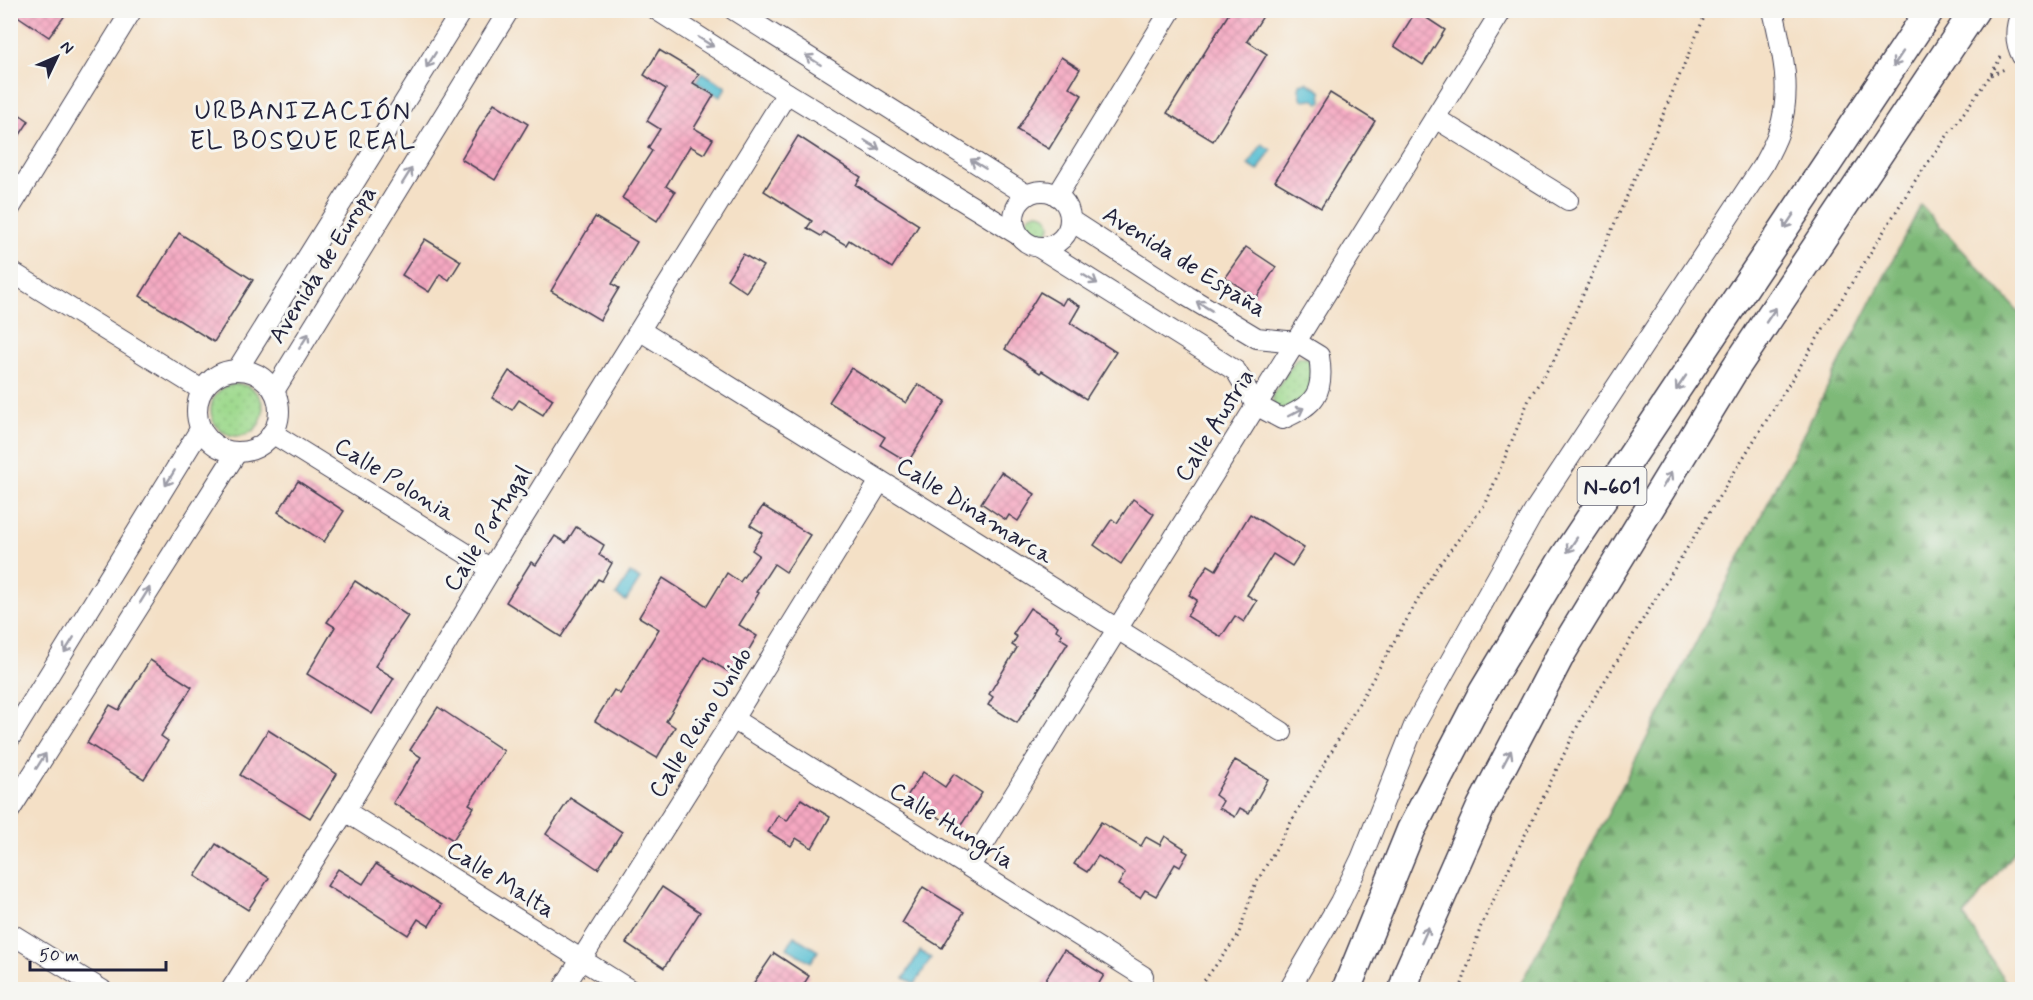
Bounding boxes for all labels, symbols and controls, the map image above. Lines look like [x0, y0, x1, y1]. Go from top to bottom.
north arrow [27, 27, 87, 87]
text: N [55, 36, 78, 59]
one-way arrow [697, 36, 714, 48]
one-way arrow [1892, 50, 1904, 67]
one-way arrow [425, 51, 437, 68]
one-way arrow [805, 54, 822, 66]
district label: URBANIZACIÓN EL BOSQUE REAL [190, 95, 416, 159]
one-way arrow [863, 138, 880, 151]
one-way arrow [970, 158, 987, 170]
one-way arrow [400, 167, 413, 184]
street label: Avenida de Europa [262, 180, 384, 350]
street label: Avenida de España [1097, 199, 1272, 325]
one-way arrow [1783, 212, 1795, 229]
one-way arrow [1081, 273, 1098, 285]
one-way arrow [1196, 300, 1213, 312]
one-way arrow [1765, 308, 1777, 324]
one-way arrow [298, 333, 310, 350]
street label: Calle Austria [1168, 363, 1262, 488]
one-way arrow [1675, 375, 1687, 391]
one-way arrow [1287, 406, 1304, 418]
street label: Calle Polonia [328, 431, 461, 530]
street label: Calle Dinamarca [890, 451, 1059, 572]
street label: Calle Portugal [437, 460, 539, 598]
road number: N-601 [1578, 467, 1646, 505]
one-way arrow [164, 469, 176, 486]
one-way arrow [1661, 472, 1673, 489]
one-way arrow [1566, 537, 1579, 554]
one-way arrow [139, 587, 151, 604]
one-way arrow [62, 636, 74, 653]
street label: Calle Reino Unido [642, 641, 760, 804]
one-way arrow [1501, 750, 1513, 768]
one-way arrow [35, 752, 48, 769]
street label: Calle Hungría [882, 776, 1019, 879]
street label: Calle Malta [440, 835, 560, 926]
one-way arrow [1419, 927, 1431, 945]
scale bar [30, 934, 166, 972]
text: 50 m [39, 944, 79, 968]

